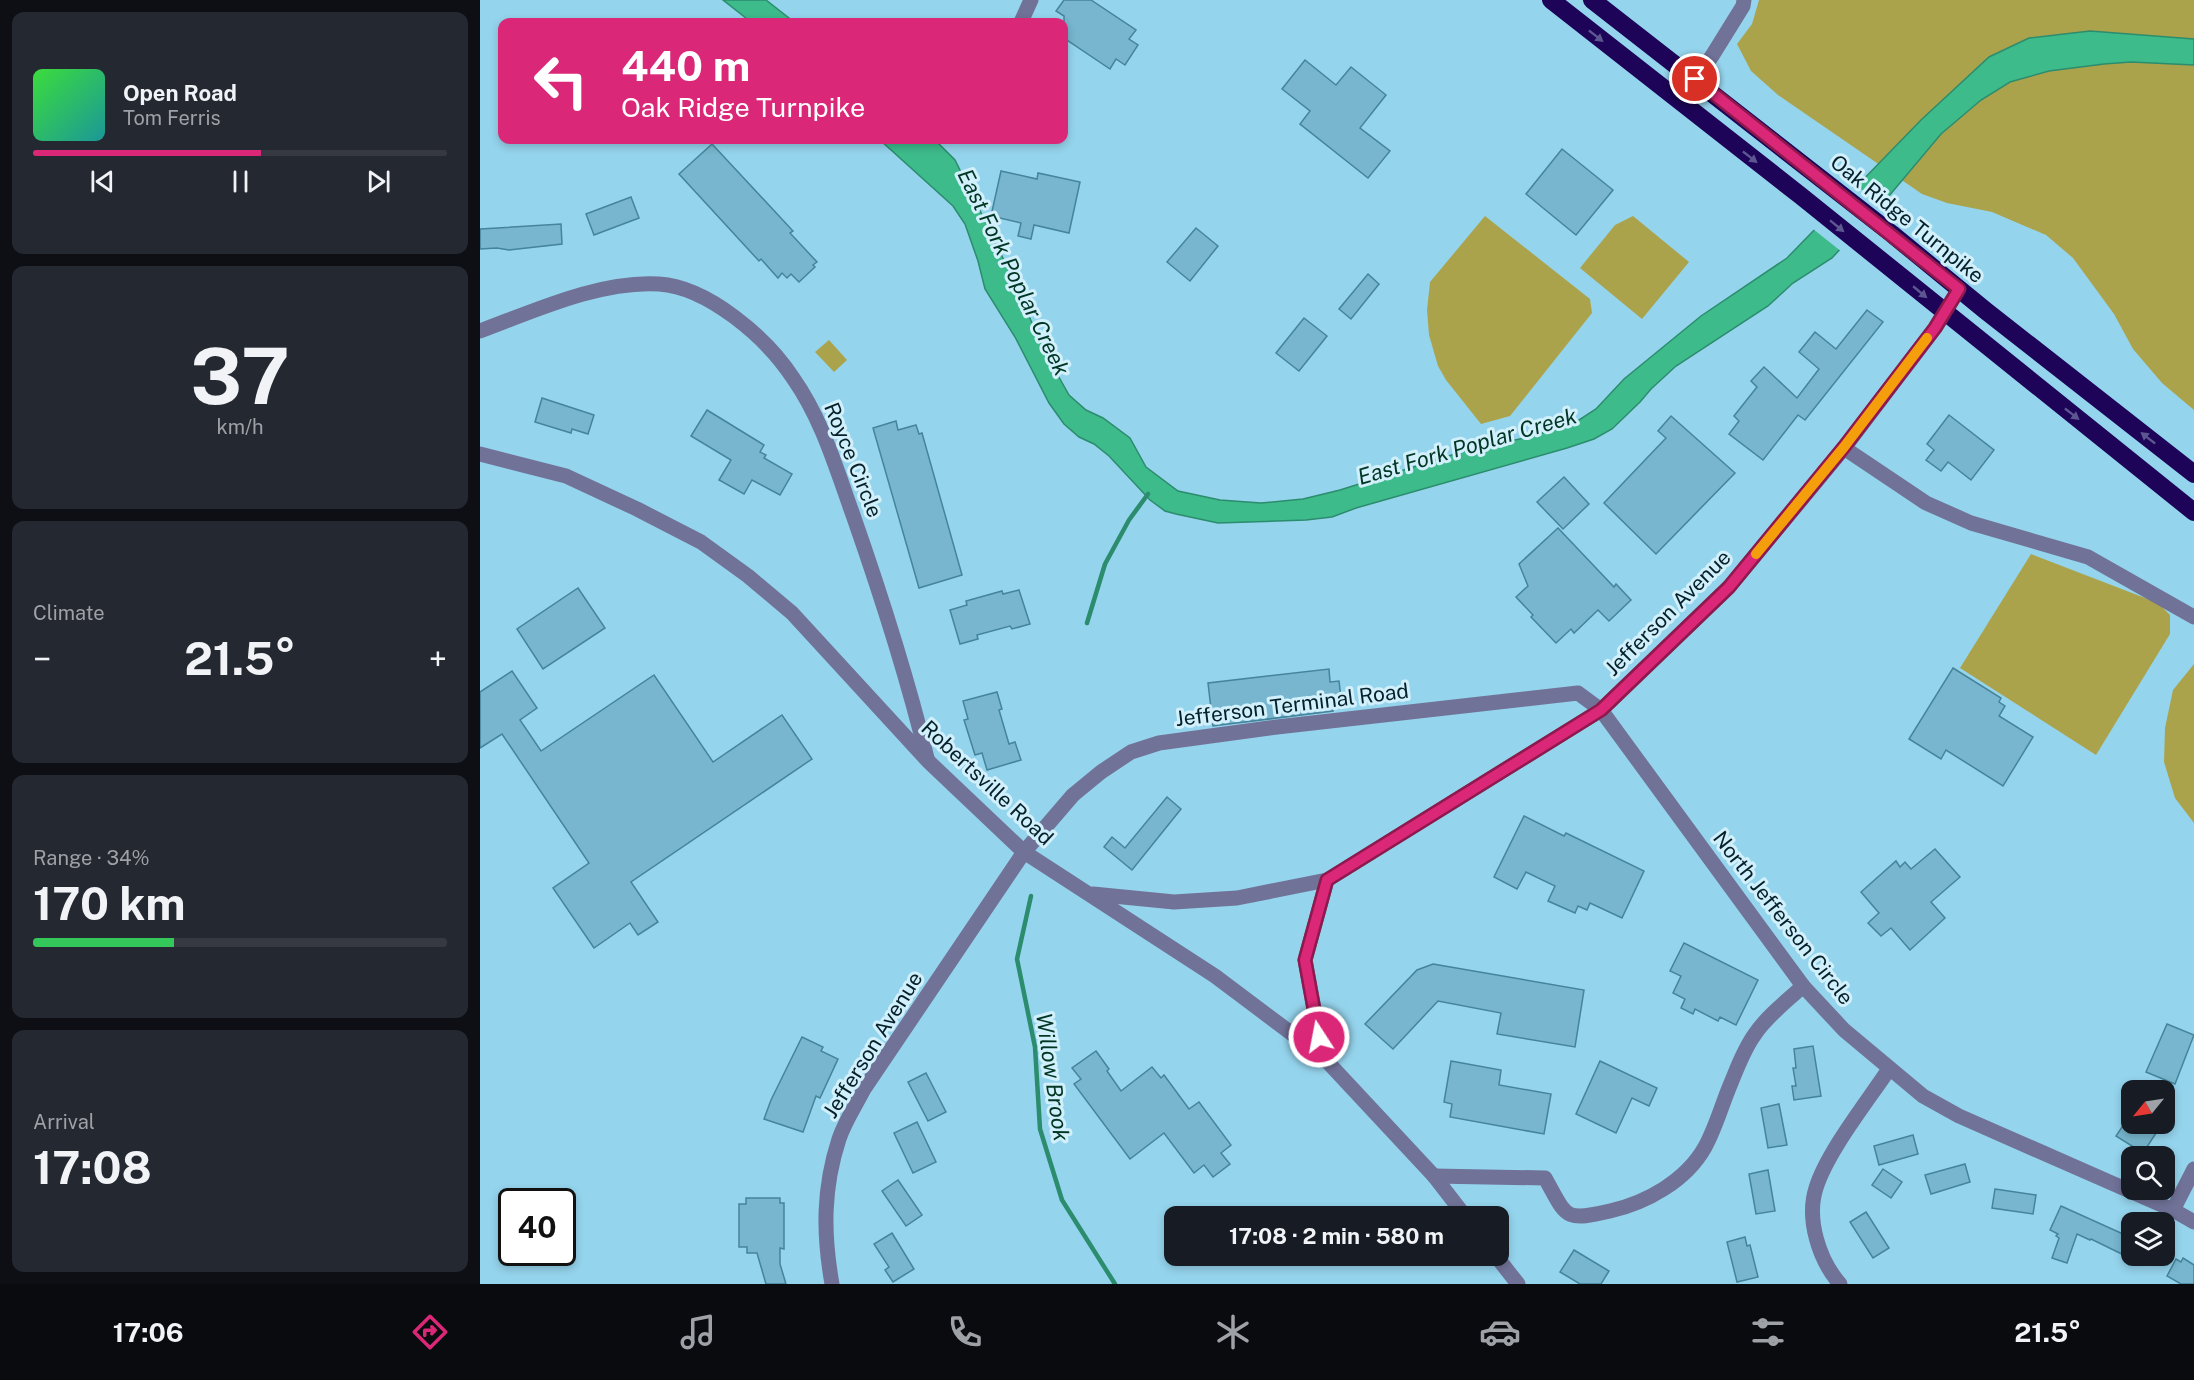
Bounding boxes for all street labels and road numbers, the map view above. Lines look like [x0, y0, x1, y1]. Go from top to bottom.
street label: Oak Ridge Turnpike [1826, 149, 1989, 288]
street label: Royce Circle [819, 399, 888, 521]
street label: Jefferson Avenue [1600, 545, 1736, 681]
street label: Jefferson Terminal Road [1174, 678, 1410, 731]
street label: Robertsville Road [916, 715, 1058, 850]
street label: North Jefferson Circle [1708, 826, 1859, 1009]
street label: Jefferson Avenue [818, 967, 928, 1122]

